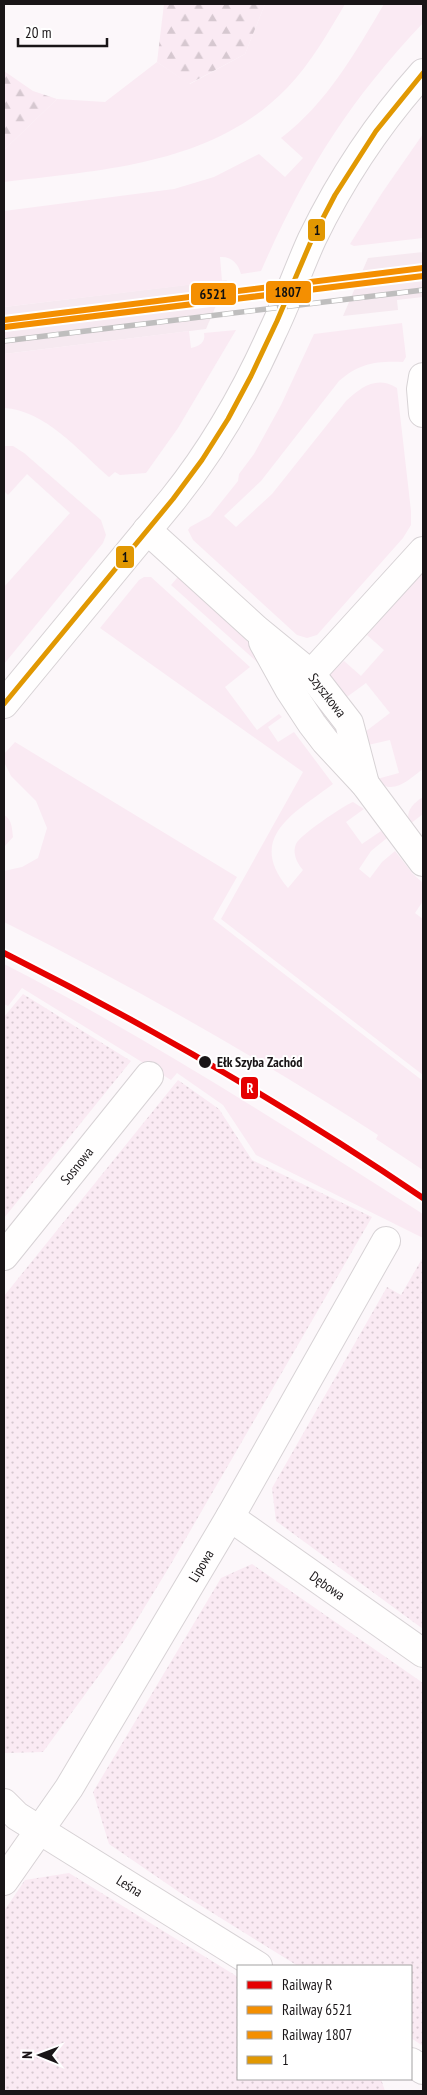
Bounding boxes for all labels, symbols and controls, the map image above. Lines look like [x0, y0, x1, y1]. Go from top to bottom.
scale bar [18, 15, 106, 47]
text: 20 m [25, 23, 51, 42]
line badge: 1 [307, 218, 326, 242]
text: 1 [314, 221, 320, 239]
line badge: 1807 [265, 280, 312, 304]
line badge: 6521 [190, 282, 237, 306]
text: 1807 [275, 283, 302, 301]
text: 6521 [200, 285, 226, 303]
line badge: 1 [115, 545, 135, 569]
text: 1 [122, 548, 128, 566]
street label: Szyszkowa [305, 669, 350, 721]
place label: Ełk Szyba Zachód [217, 1053, 302, 1071]
marker: Ełk Szyba Zachód [197, 1054, 213, 1070]
line badge: R [240, 1076, 259, 1100]
text: R [246, 1079, 254, 1097]
street label: Sosnowa [56, 1143, 97, 1188]
street label: Lipowa [184, 1546, 218, 1585]
street label: Dębowa [306, 1567, 348, 1604]
street label: Leśna [113, 1871, 146, 1901]
legend [237, 1965, 412, 2080]
text: Railway R [282, 1975, 332, 1994]
text: Railway 6521 [282, 2000, 352, 2019]
text: Railway 1807 [282, 2025, 352, 2044]
north arrow [15, 2030, 65, 2080]
text: 1 [282, 2050, 289, 2069]
text: N [18, 2051, 36, 2059]

